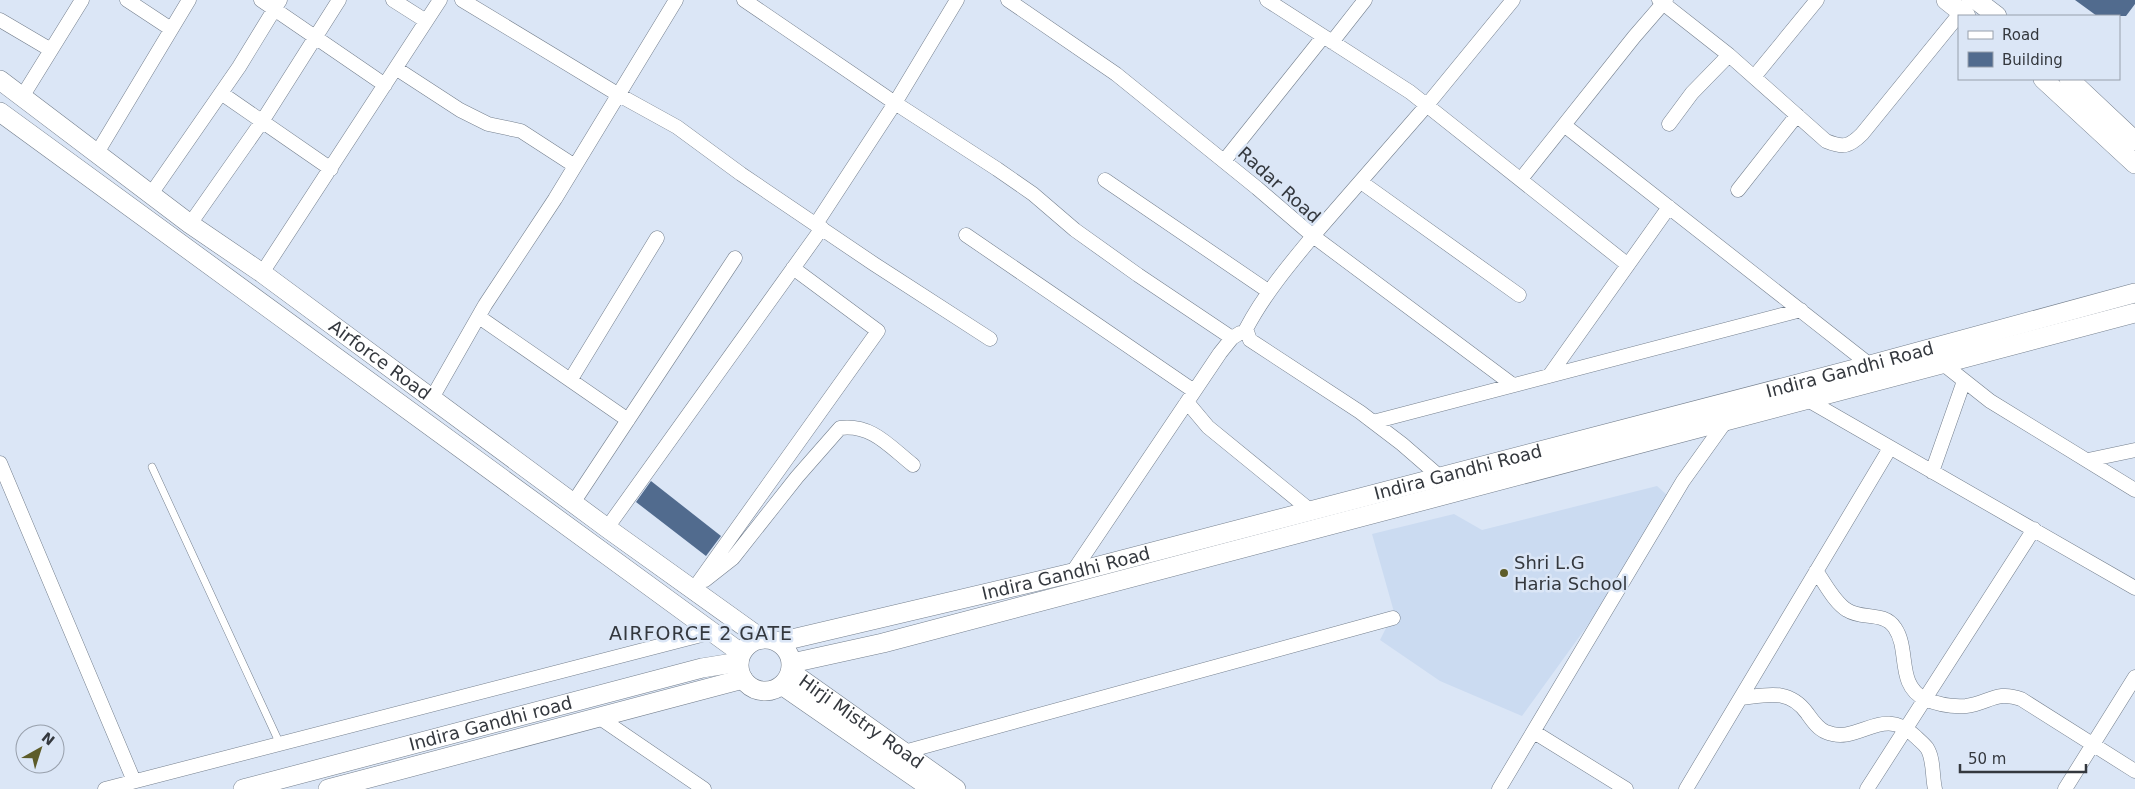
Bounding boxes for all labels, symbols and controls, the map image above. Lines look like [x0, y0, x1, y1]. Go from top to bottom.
legend [1958, 15, 2120, 80]
text: Road [2002, 26, 2040, 44]
text: Building [2002, 51, 2063, 69]
street label: Radar Road [1234, 142, 1325, 227]
street label: Airforce Road [325, 315, 435, 404]
street label: Indira Gandhi Road [1764, 337, 1936, 402]
street label: Indira Gandhi Road [1372, 440, 1544, 504]
street label: Indira Gandhi Road [980, 542, 1152, 604]
place label: Shri L.G Haria School [1514, 552, 1627, 594]
marker: Shri L.G Haria School [1498, 567, 1510, 579]
district label: AIRFORCE 2 GATE [609, 622, 793, 644]
street label: Hirji Mistry Road [795, 670, 928, 773]
street label: Indira Gandhi road [407, 692, 574, 755]
north arrow [15, 724, 65, 774]
text: N [39, 729, 58, 749]
scale bar [1960, 742, 2086, 774]
text: 50 m [1968, 750, 2006, 768]

